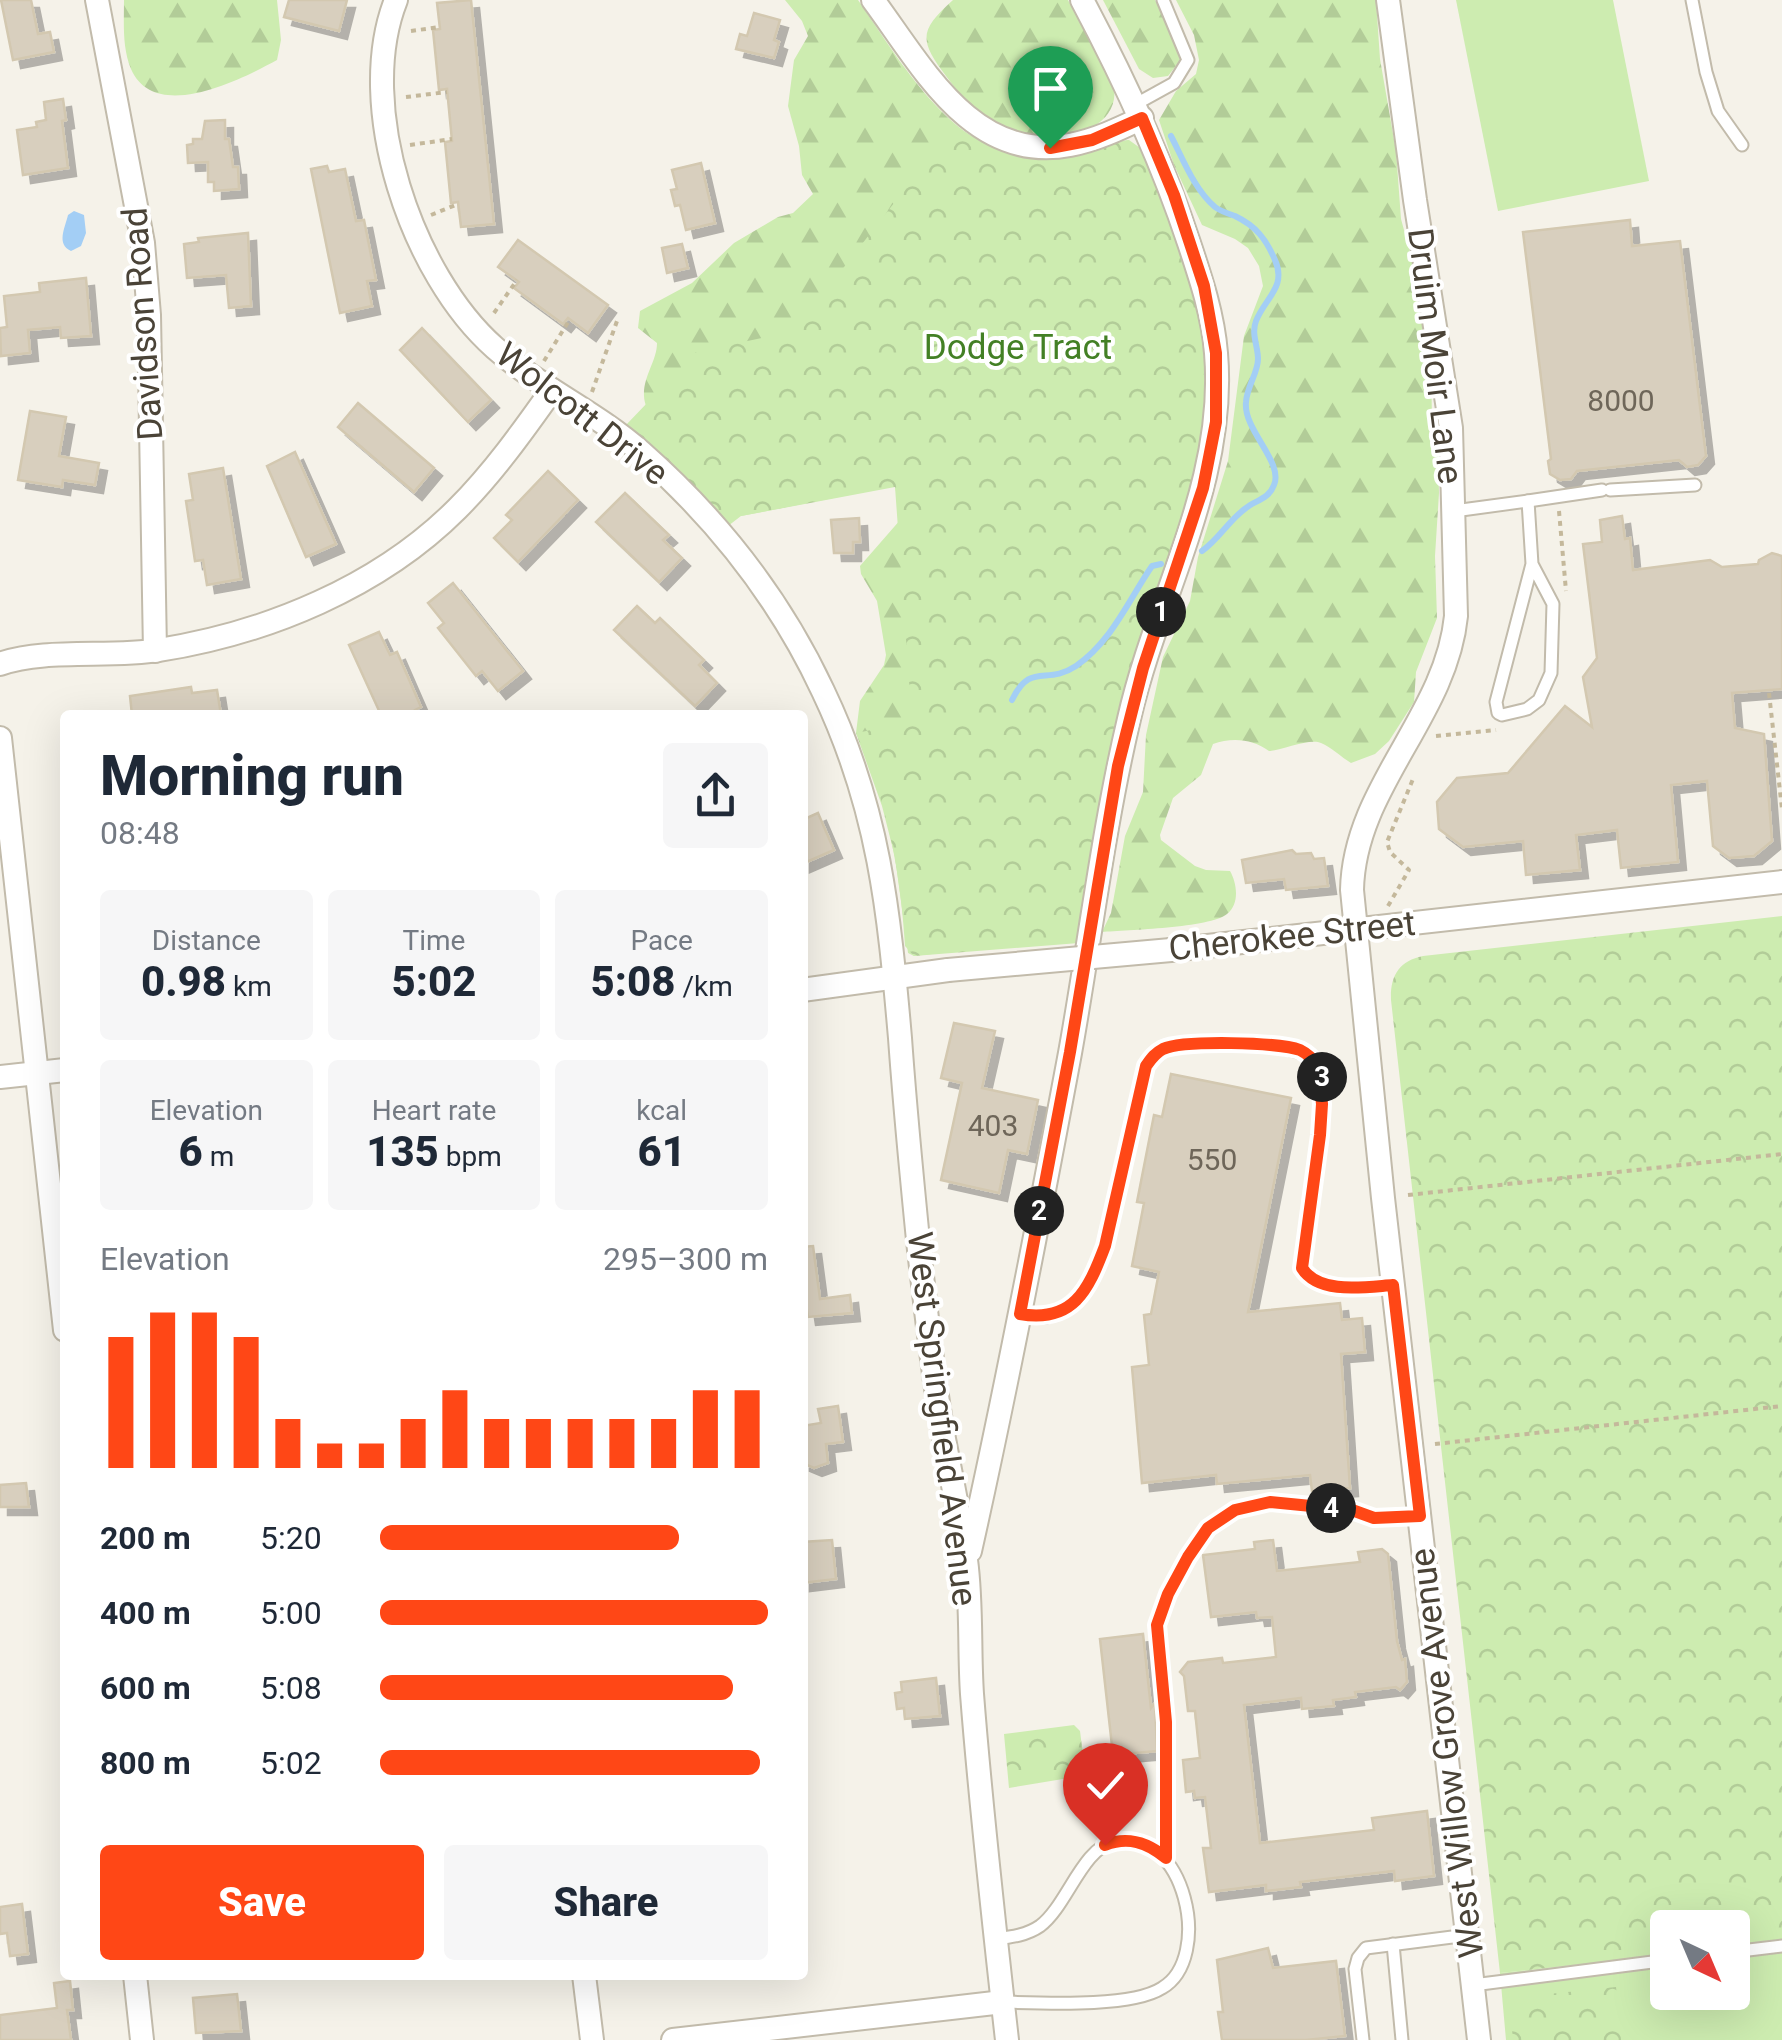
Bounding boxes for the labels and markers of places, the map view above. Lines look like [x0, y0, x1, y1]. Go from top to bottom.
pin [1008, 46, 1093, 149]
pin: 1 [1136, 587, 1186, 637]
pin: 3 [1297, 1052, 1347, 1102]
pin: 2 [1014, 1186, 1064, 1236]
pin: 4 [1306, 1483, 1356, 1533]
pin [1063, 1743, 1148, 1846]

